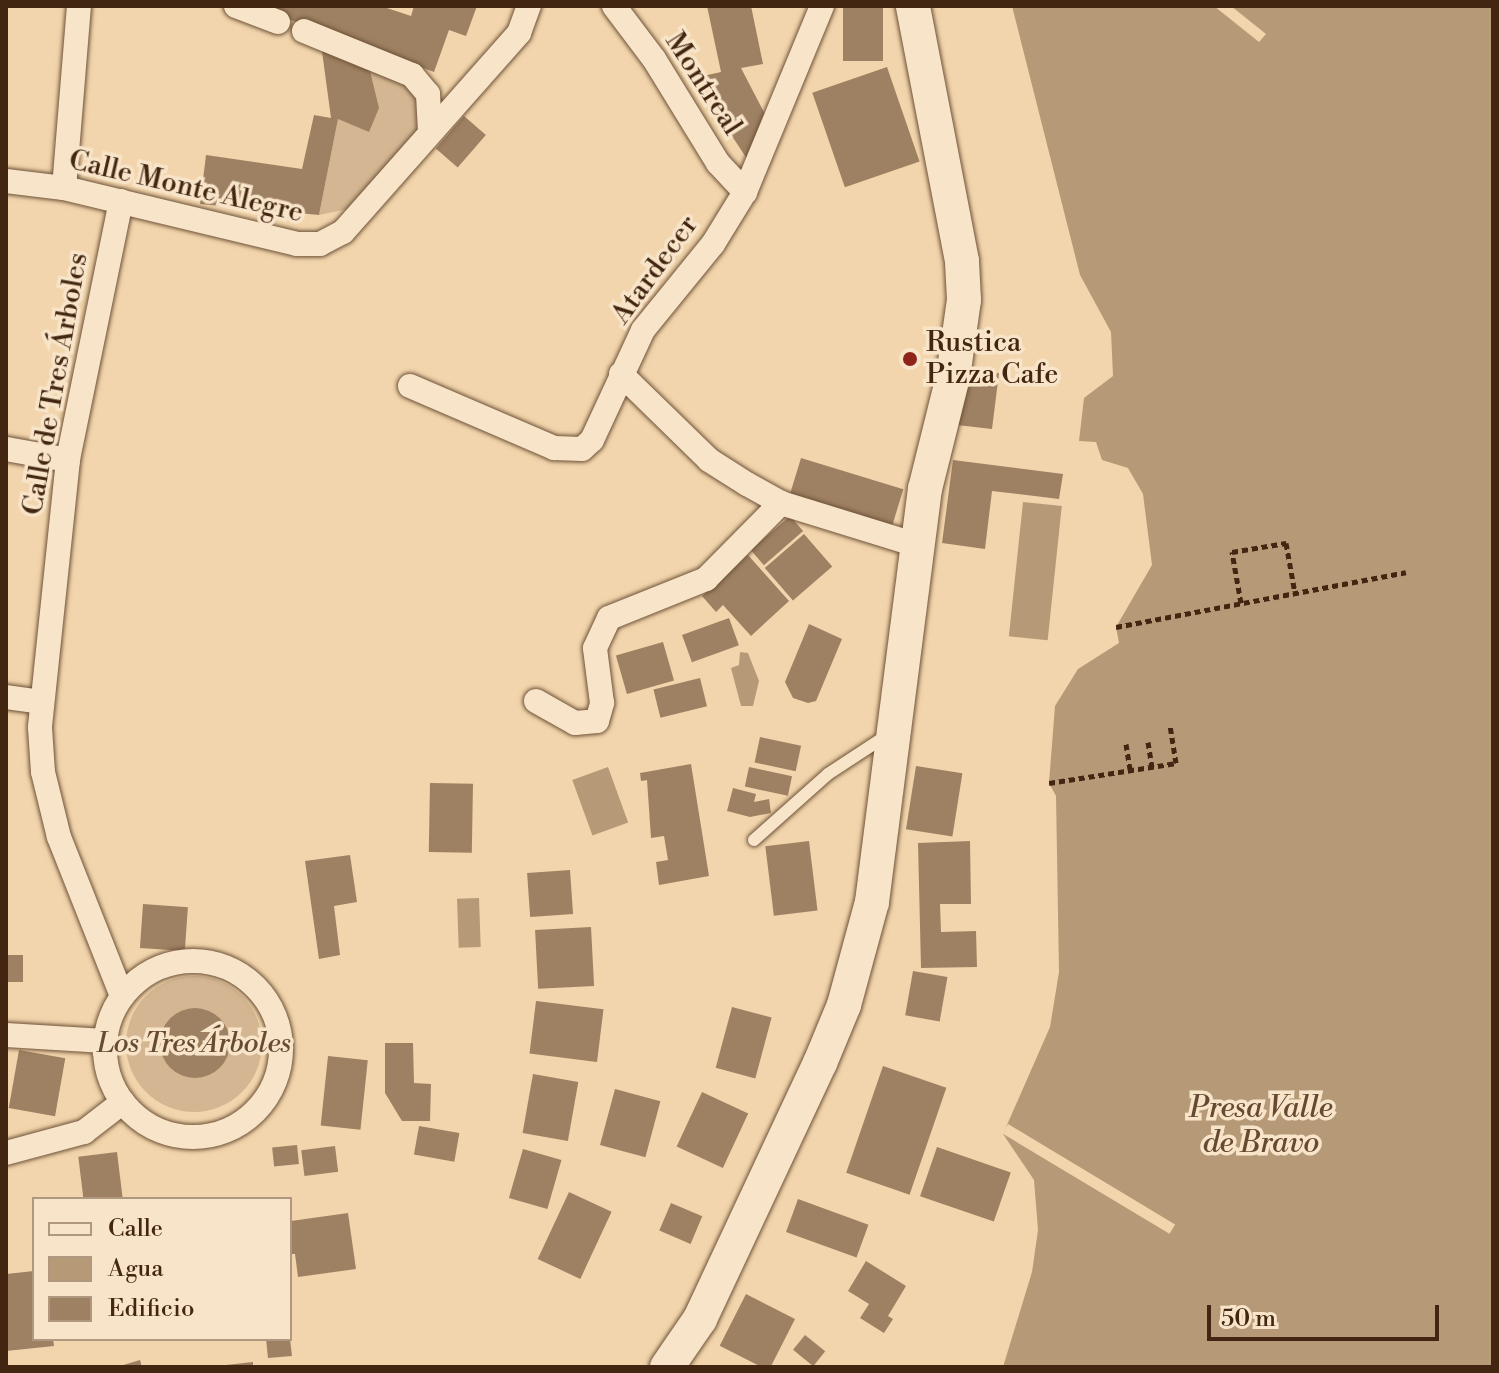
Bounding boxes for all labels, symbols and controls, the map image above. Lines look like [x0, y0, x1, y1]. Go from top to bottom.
street label: Montreal [657, 26, 749, 142]
street label: Calle Monte Alegre [66, 144, 306, 230]
street label: Atardecer [604, 209, 706, 331]
street label: Calle de Tres Árboles [16, 250, 96, 518]
place label: Rustica Pizza Cafe [926, 326, 1058, 392]
marker: Rustica Pizza Cafe [901, 350, 919, 368]
park label: Los Tres Árboles [97, 1027, 291, 1061]
water label: Presa Valle de Bravo [1189, 1090, 1333, 1160]
legend [32, 1197, 292, 1341]
text: Calle [108, 1214, 163, 1244]
text: Agua [108, 1254, 163, 1284]
scale bar [1211, 1289, 1443, 1339]
text: Edificio [108, 1294, 194, 1324]
text: 50 m [1221, 1304, 1276, 1334]

